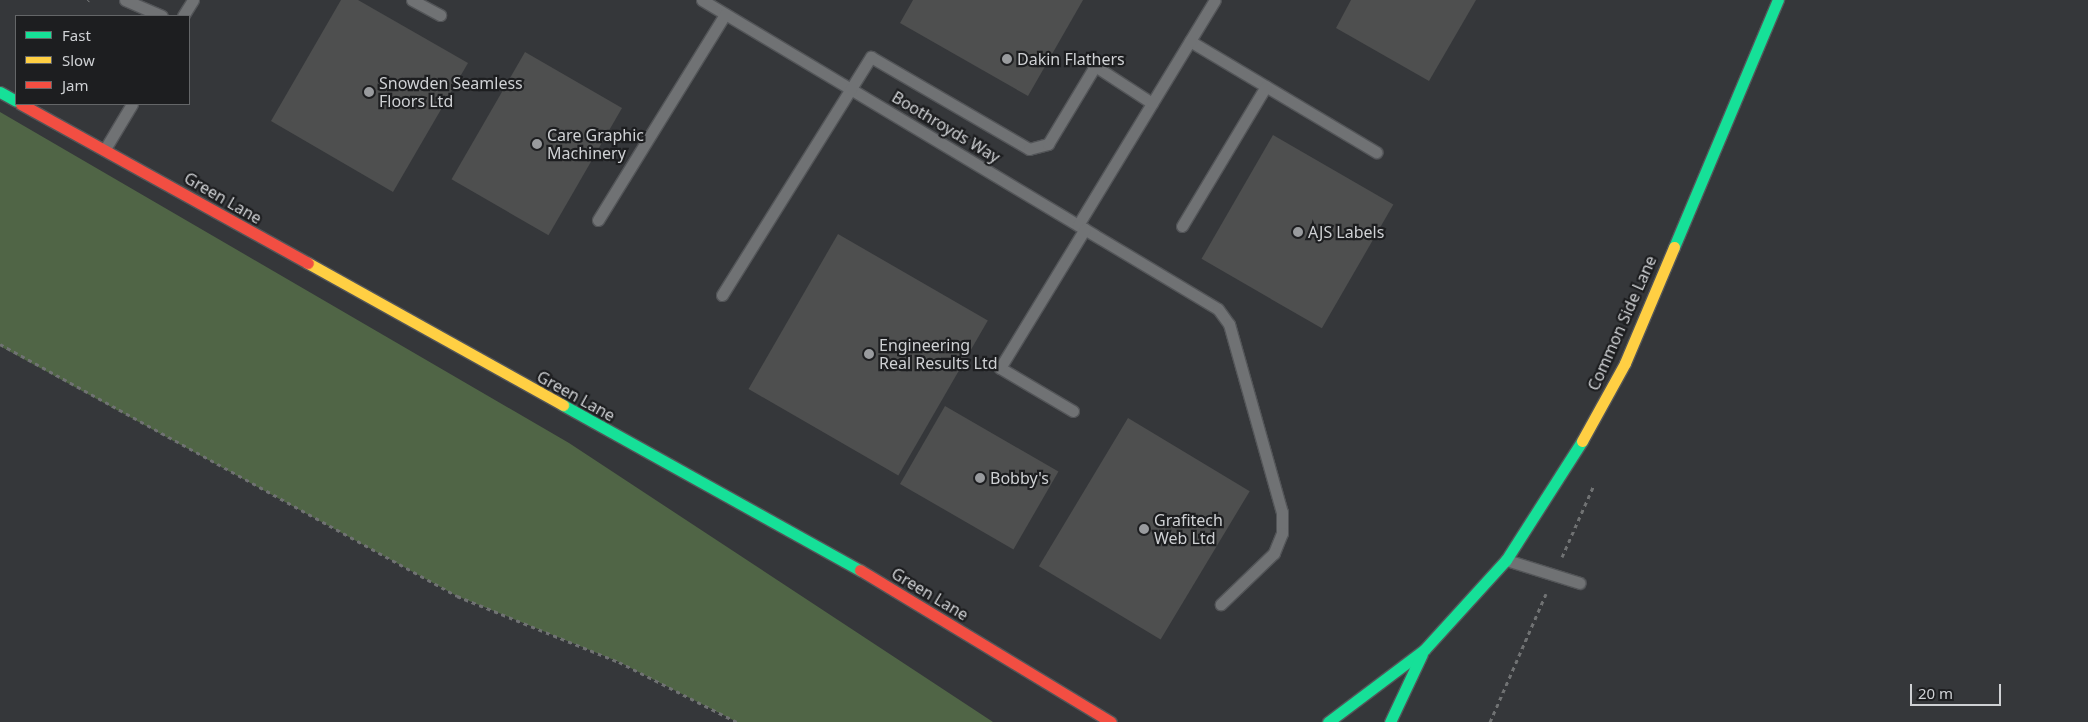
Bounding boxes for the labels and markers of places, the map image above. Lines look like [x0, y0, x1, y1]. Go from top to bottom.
place label: Dakin Flathers [1017, 49, 1125, 69]
marker: Dakin Flathers [1001, 53, 1013, 65]
place label: Snowden Seamless Floors Ltd [379, 73, 523, 111]
marker: Snowden Seamless Floors Ltd [363, 86, 375, 98]
place label: Care Graphic Machinery [547, 125, 644, 163]
marker: Care Graphic Machinery [531, 138, 543, 150]
place label: AJS Labels [1308, 222, 1384, 242]
marker: AJS Labels [1292, 226, 1304, 238]
place label: Engineering Real Results Ltd [879, 335, 997, 373]
marker: Engineering Real Results Ltd [863, 348, 875, 360]
place label: Bobby's [990, 468, 1049, 488]
marker: Bobby's [974, 472, 986, 484]
place label: Grafitech Web Ltd [1154, 510, 1223, 548]
marker: Grafitech Web Ltd [1138, 523, 1150, 535]

